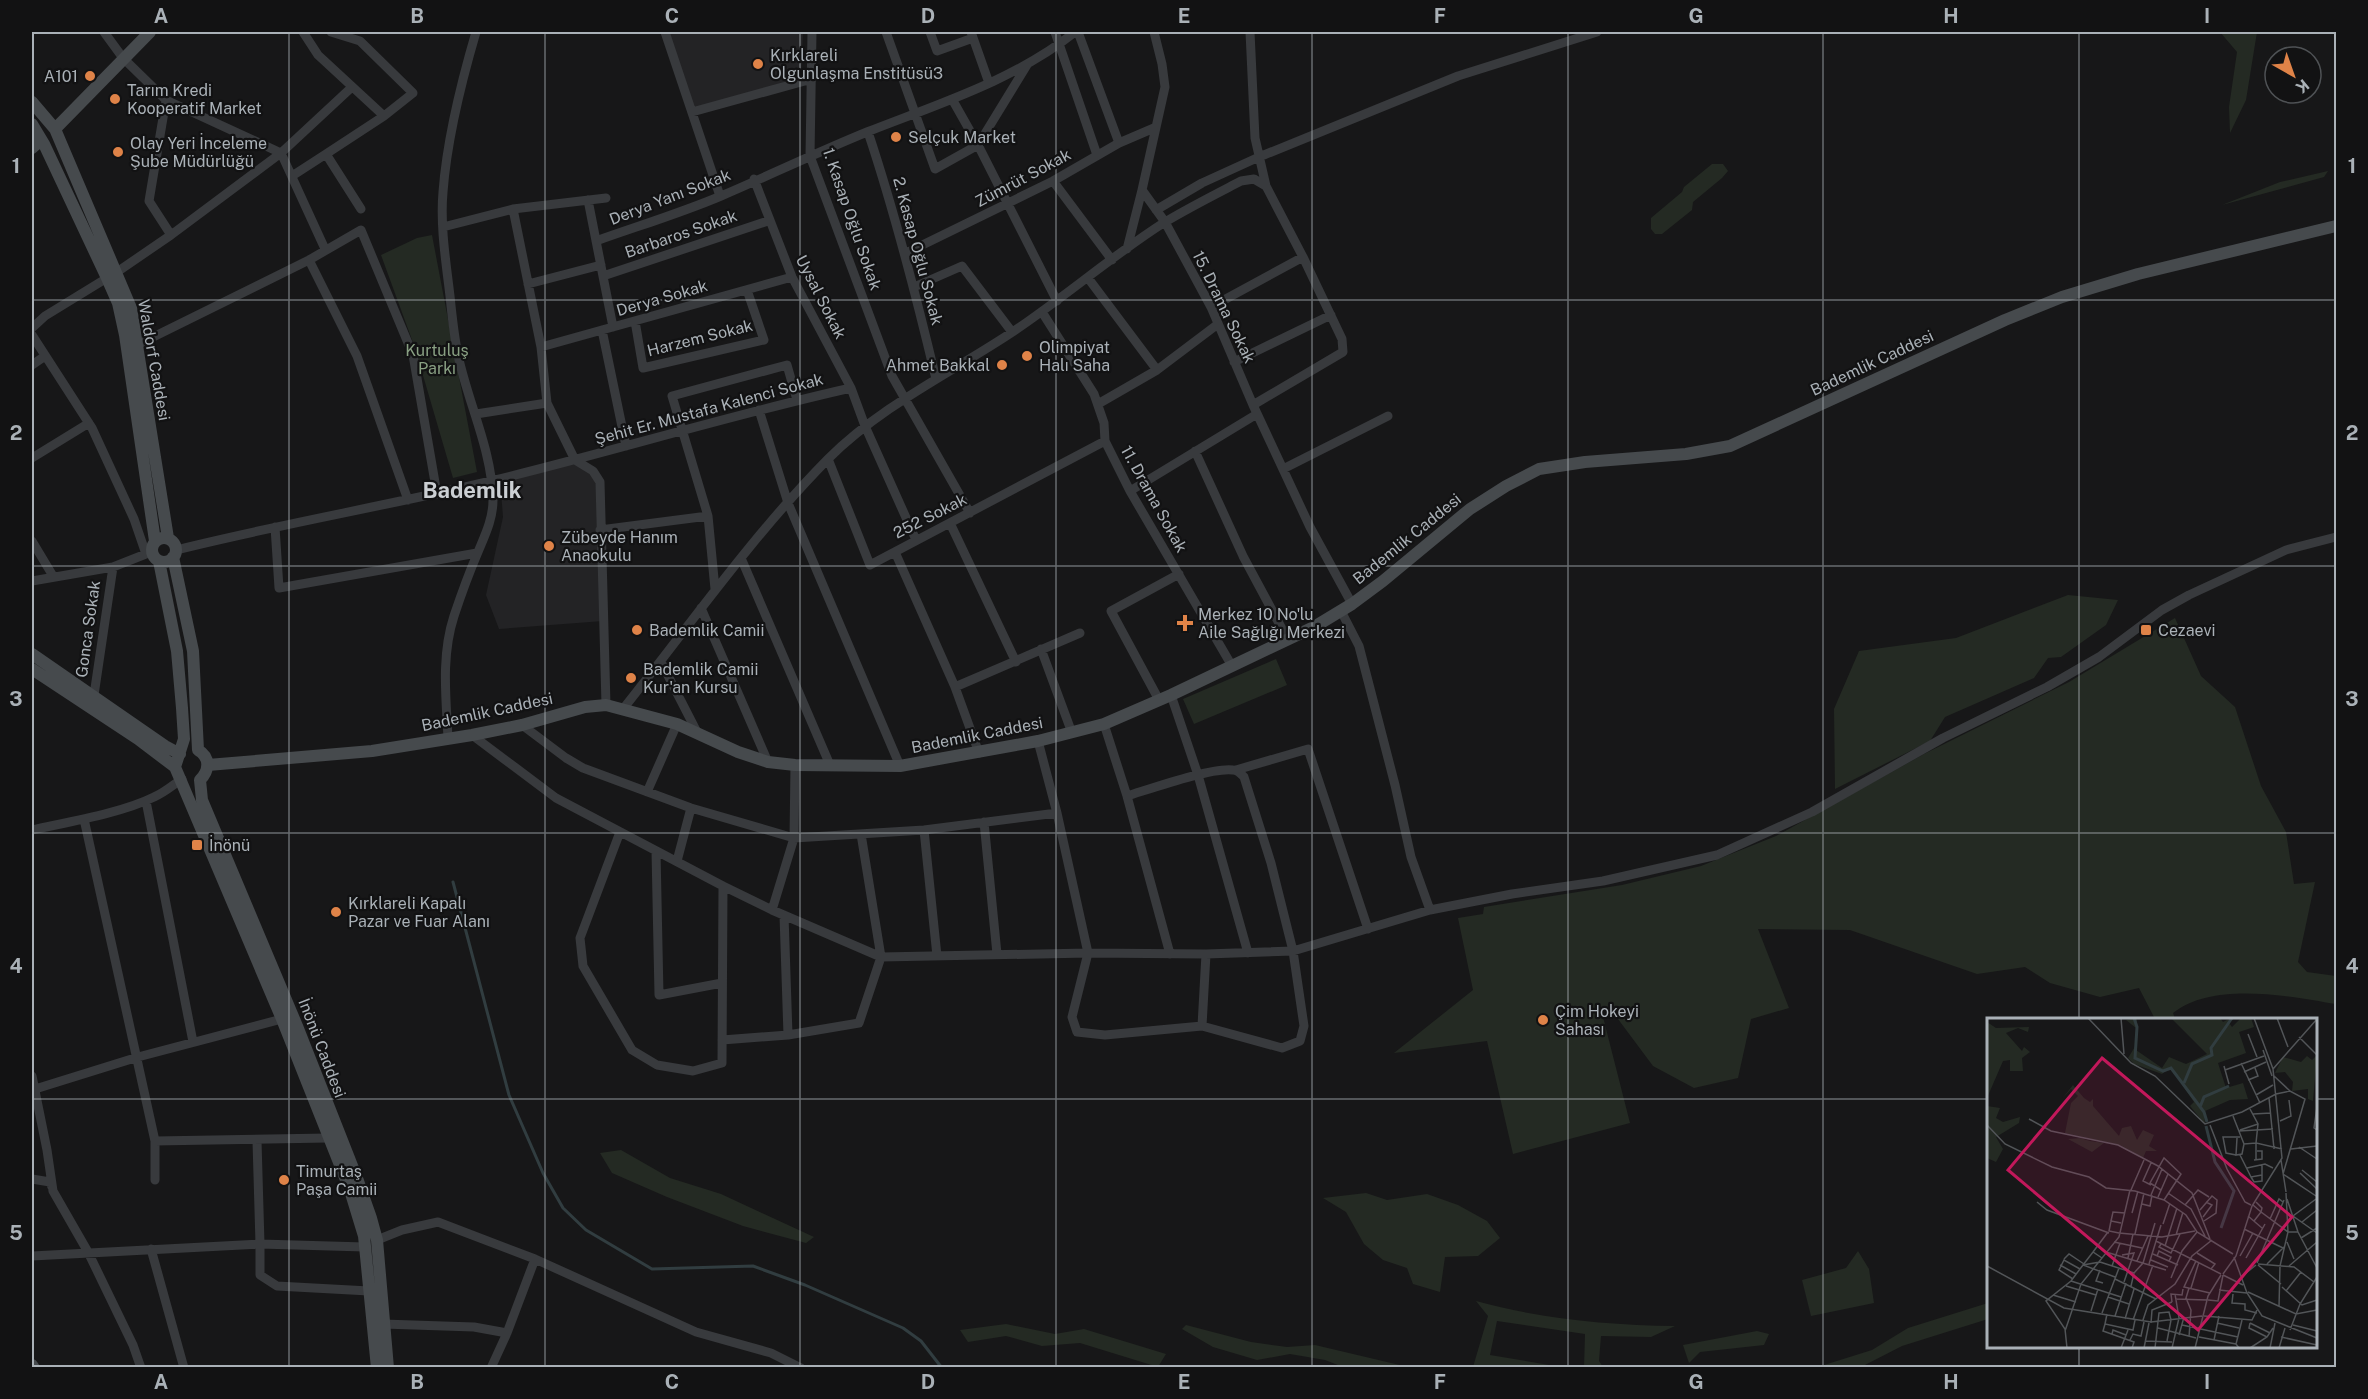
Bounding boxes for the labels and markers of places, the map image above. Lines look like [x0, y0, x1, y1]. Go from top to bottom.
place label: Kırklareli Olgunlaşma Enstitüsü3 [770, 46, 943, 83]
marker: Kırklareli Olgunlaşma Enstitüsü3 [751, 57, 765, 71]
place label: A101 [44, 67, 78, 86]
marker: A101 [83, 69, 97, 83]
place label: Tarım Kredi Kooperatif Market [127, 81, 262, 118]
marker: Tarım Kredi Kooperatif Market [108, 92, 122, 106]
place label: Selçuk Market [908, 128, 1016, 147]
marker: Selçuk Market [889, 130, 903, 144]
place label: Olay Yeri İnceleme Şube Müdürlüğü [130, 133, 267, 171]
marker: Olay Yeri İnceleme Şube Müdürlüğü [111, 145, 125, 159]
place label: Olimpiyat Halı Saha [1039, 338, 1110, 375]
marker: Olimpiyat Halı Saha [1020, 349, 1034, 363]
place label: Ahmet Bakkal [886, 356, 990, 375]
marker: Ahmet Bakkal [995, 358, 1009, 372]
place label: Zübeyde Hanım Anaokulu [561, 528, 678, 565]
marker: Zübeyde Hanım Anaokulu [542, 539, 556, 553]
place label: Merkez 10 No'lu Aile Sağlığı Merkezi [1198, 605, 1345, 642]
marker: Merkez 10 No'lu Aile Sağlığı Merkezi [1176, 614, 1194, 632]
place label: Bademlik Camii [649, 621, 764, 640]
place label: Cezaevi [2158, 621, 2215, 640]
marker: Bademlik Camii [630, 623, 644, 637]
marker: Cezaevi [2139, 623, 2153, 637]
place label: Bademlik Camii Kur'an Kursu [643, 660, 758, 697]
marker: Bademlik Camii Kur'an Kursu [624, 671, 638, 685]
place label: İnönü [209, 835, 250, 855]
marker: İnönü [190, 838, 204, 852]
place label: Kırklareli Kapalı Pazar ve Fuar Alanı [348, 894, 490, 931]
marker: Kırklareli Kapalı Pazar ve Fuar Alanı [329, 905, 343, 919]
place label: Çim Hokeyi Sahası [1555, 1002, 1639, 1039]
marker: Çim Hokeyi Sahası [1536, 1013, 1550, 1027]
place label: Timurtaş Paşa Camii [296, 1162, 377, 1199]
marker: Timurtaş Paşa Camii [277, 1173, 291, 1187]

